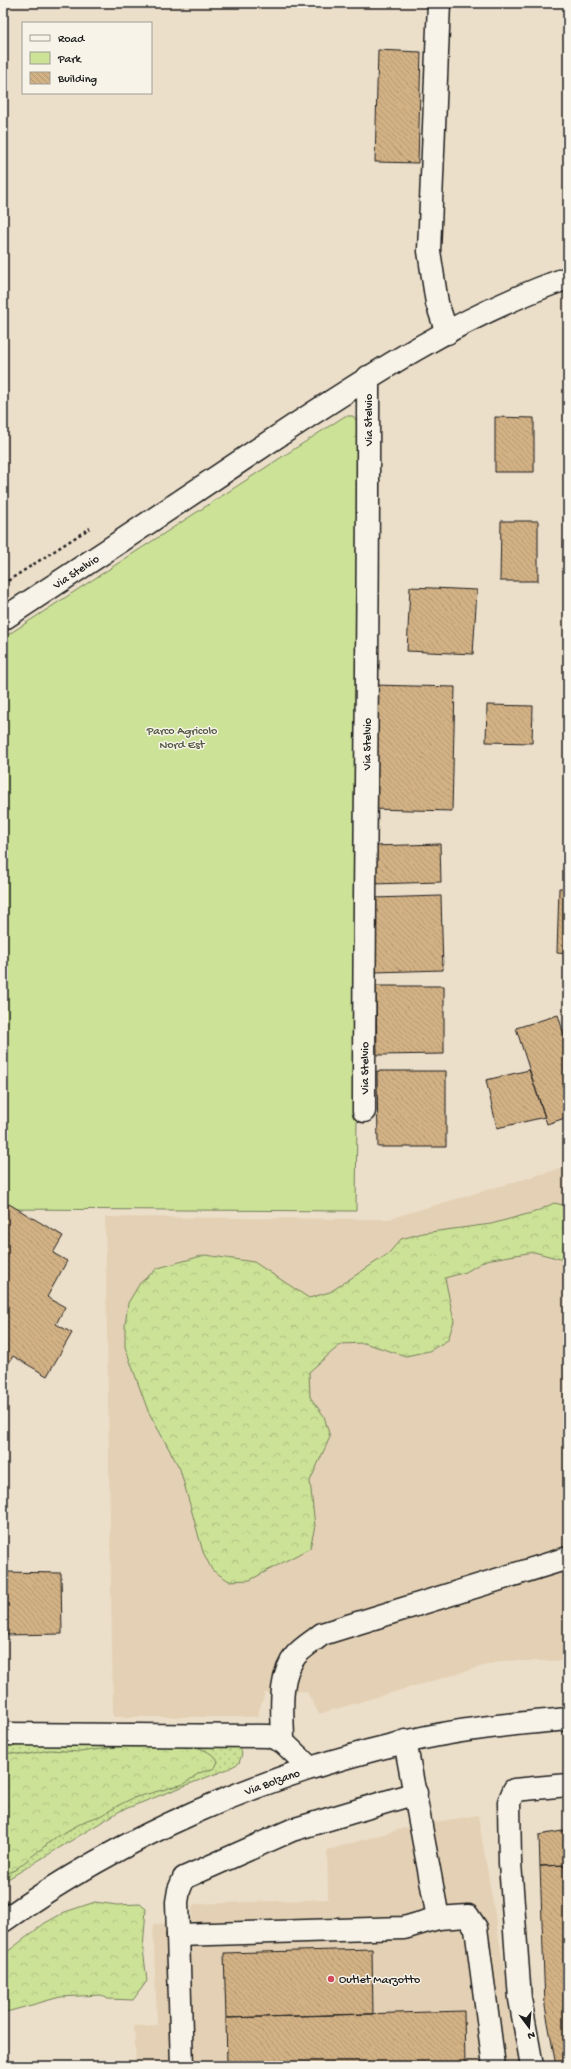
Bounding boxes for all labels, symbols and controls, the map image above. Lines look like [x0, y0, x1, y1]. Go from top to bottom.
legend [22, 22, 152, 94]
text: Road [58, 33, 85, 47]
text: Park [57, 53, 83, 67]
text: Building [57, 73, 97, 87]
street label: Via Stelvio [363, 394, 377, 447]
street label: Via Stelvio [50, 553, 102, 594]
street label: Via Stelvio [361, 718, 376, 771]
park label: Parco Agricolo Nord Est [146, 725, 217, 753]
street label: Via Stelvio [359, 1042, 373, 1095]
street label: Via Bolzano [242, 1767, 302, 1800]
marker: Outlet Marzotto [326, 1974, 336, 1984]
place label: Outlet Marzotto [339, 1974, 420, 1988]
north arrow [509, 2007, 549, 2047]
text: N [526, 2028, 536, 2041]

